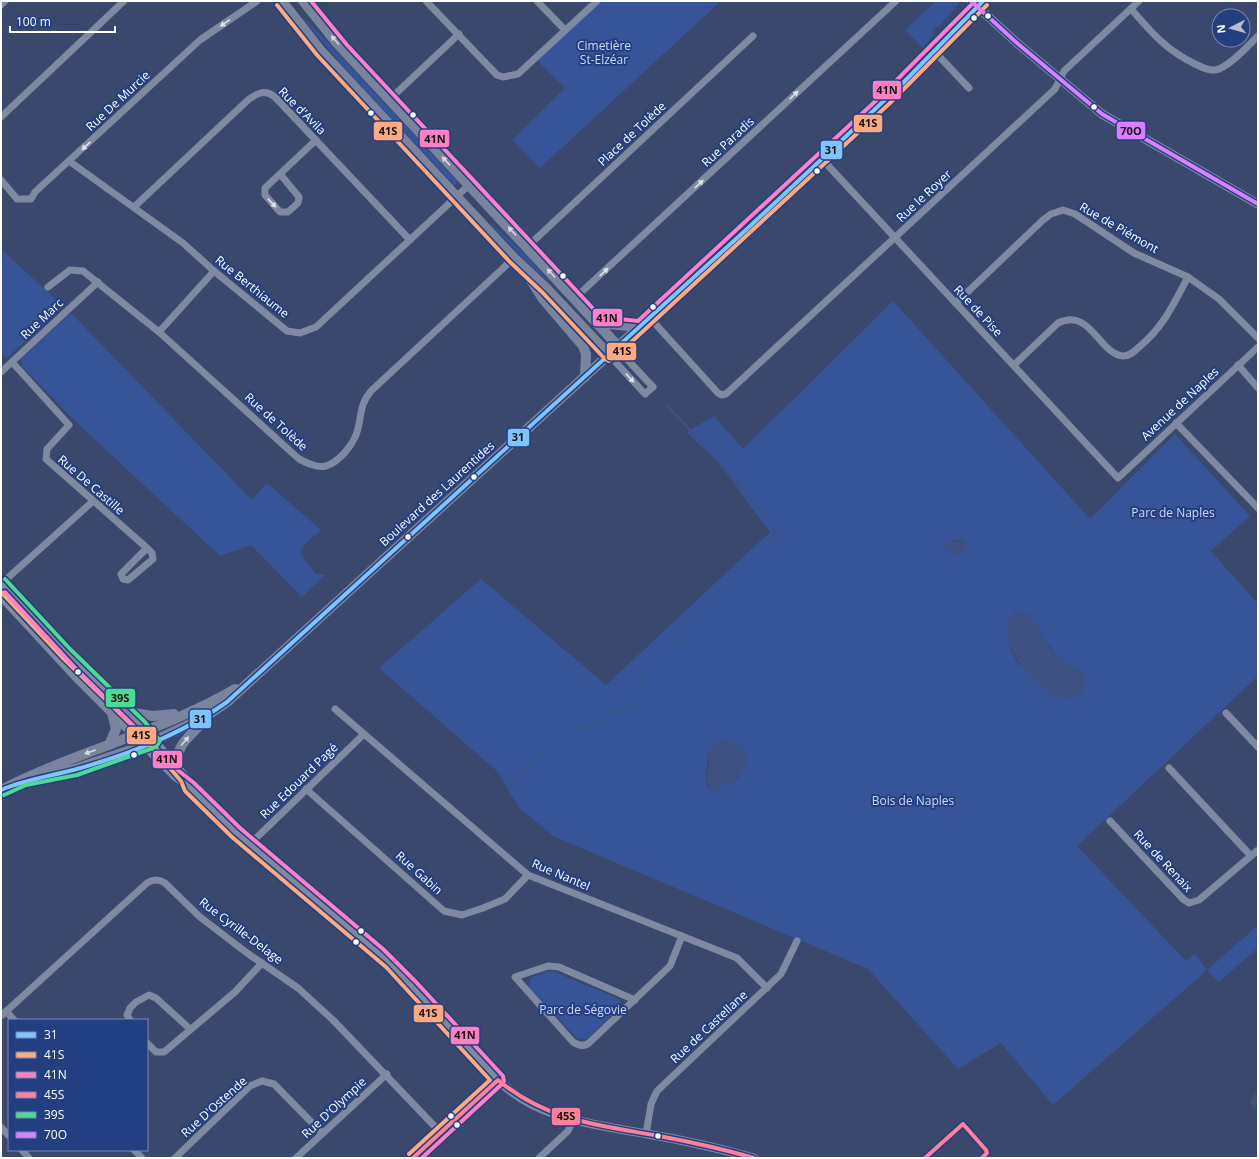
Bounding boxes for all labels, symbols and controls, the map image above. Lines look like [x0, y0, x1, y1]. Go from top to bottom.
scale bar [10, 8, 115, 34]
north arrow [1211, 8, 1251, 48]
unlabelled marker [983, 11, 993, 21]
text: 100 m [16, 13, 51, 30]
unlabelled marker [969, 13, 979, 23]
one-way arrow [219, 19, 230, 27]
text: N [1213, 24, 1228, 34]
one-way arrow [330, 35, 339, 46]
park label: Cimetière St-Elzéar [577, 37, 631, 68]
street label: Rue De Murcie [82, 66, 154, 135]
line badge: 41N [872, 80, 902, 100]
text: 41N [876, 82, 898, 97]
street label: Rue d'Avila [275, 83, 330, 138]
one-way arrow [789, 90, 799, 100]
street label: Place de Tolède [594, 97, 670, 170]
unlabelled marker [1089, 102, 1099, 112]
unlabelled marker [366, 108, 376, 118]
unlabelled marker [408, 110, 418, 120]
street label: Rue Paradis [698, 113, 758, 170]
line badge: 41S [853, 114, 883, 133]
text: 41S [859, 115, 877, 130]
line badge: 41S [373, 121, 403, 141]
line badge: 70O [1116, 121, 1146, 140]
text: 41S [379, 123, 397, 138]
text: 70O [1120, 123, 1142, 138]
line badge: 41N [419, 129, 450, 148]
text: 41N [424, 131, 446, 146]
line badge: 31 [820, 140, 843, 160]
one-way arrow [81, 141, 90, 150]
text: 31 [825, 142, 837, 157]
one-way arrow [442, 156, 451, 166]
unlabelled marker [812, 166, 822, 176]
street label: Rue le Royer [892, 166, 955, 226]
one-way arrow [694, 179, 704, 189]
one-way arrow [268, 198, 277, 209]
street label: Rue de Piémont [1077, 198, 1162, 257]
one-way arrow [507, 226, 517, 236]
street label: Rue Berthiaume [212, 252, 293, 322]
one-way arrow [546, 268, 556, 278]
one-way arrow [599, 268, 609, 277]
unlabelled marker [558, 271, 568, 281]
street label: Rue de Pise [950, 281, 1007, 340]
street label: Rue Marc [17, 294, 67, 343]
unlabelled marker [648, 302, 658, 312]
line badge: 41N [592, 308, 623, 327]
text: 41N [596, 310, 618, 325]
line badge: 41S [606, 342, 637, 361]
text: 41S [613, 343, 631, 358]
street label: Avenue de Naples [1137, 363, 1222, 444]
one-way arrow [625, 373, 635, 383]
street label: Rue de Tolède [241, 389, 312, 455]
line badge: 31 [507, 428, 530, 447]
text: 31 [512, 429, 524, 444]
street label: Boulevard des Laurentides [375, 437, 498, 550]
street label: Rue De Castille [54, 451, 129, 519]
unlabelled marker [469, 472, 479, 482]
park label: Parc de Naples [1131, 504, 1215, 521]
unlabelled marker [403, 532, 413, 542]
unlabelled marker [73, 667, 83, 677]
line badge: 39S [105, 688, 136, 708]
text: 39S [111, 690, 129, 705]
line badge: 31 [189, 709, 212, 729]
text: 31 [194, 711, 206, 726]
line badge: 41S [126, 726, 157, 745]
text: 41S [132, 727, 150, 742]
one-way arrow [180, 735, 189, 746]
street label: Rue Edouard Pagé [256, 739, 342, 822]
one-way arrow [84, 749, 96, 755]
unlabelled marker [129, 750, 139, 760]
line badge: 41N [152, 750, 183, 769]
text: 41N [156, 751, 178, 766]
park label: Bois de Naples [872, 792, 955, 809]
street label: Rue de Renaix [1130, 826, 1197, 896]
street label: Rue Gabin [392, 847, 446, 898]
street label: Rue Nantel [529, 855, 593, 894]
street label: Rue Cyrille-Delage [196, 893, 287, 968]
unlabelled marker [356, 926, 366, 936]
unlabelled marker [351, 937, 361, 947]
street label: Rue de Castellane [666, 986, 751, 1067]
park label: Parc de Ségovie [539, 1001, 627, 1018]
line badge: 41S [413, 1004, 444, 1023]
text: 41S [419, 1005, 437, 1020]
legend [8, 1019, 148, 1151]
text: 31 [44, 1026, 58, 1043]
line badge: 41N [450, 1026, 480, 1045]
text: 41N [454, 1027, 476, 1042]
text: 41S [44, 1046, 64, 1063]
text: 41N [44, 1066, 67, 1083]
street label: Rue D'Ostende [177, 1072, 251, 1141]
street label: Rue D'Olympie [298, 1073, 370, 1142]
text: 45S [44, 1086, 64, 1103]
text: 39S [44, 1106, 64, 1123]
line badge: 45S [551, 1107, 581, 1126]
text: 45S [557, 1108, 575, 1123]
unlabelled marker [446, 1111, 456, 1121]
unlabelled marker [452, 1120, 462, 1130]
text: 70O [44, 1126, 67, 1143]
unlabelled marker [653, 1131, 663, 1141]

